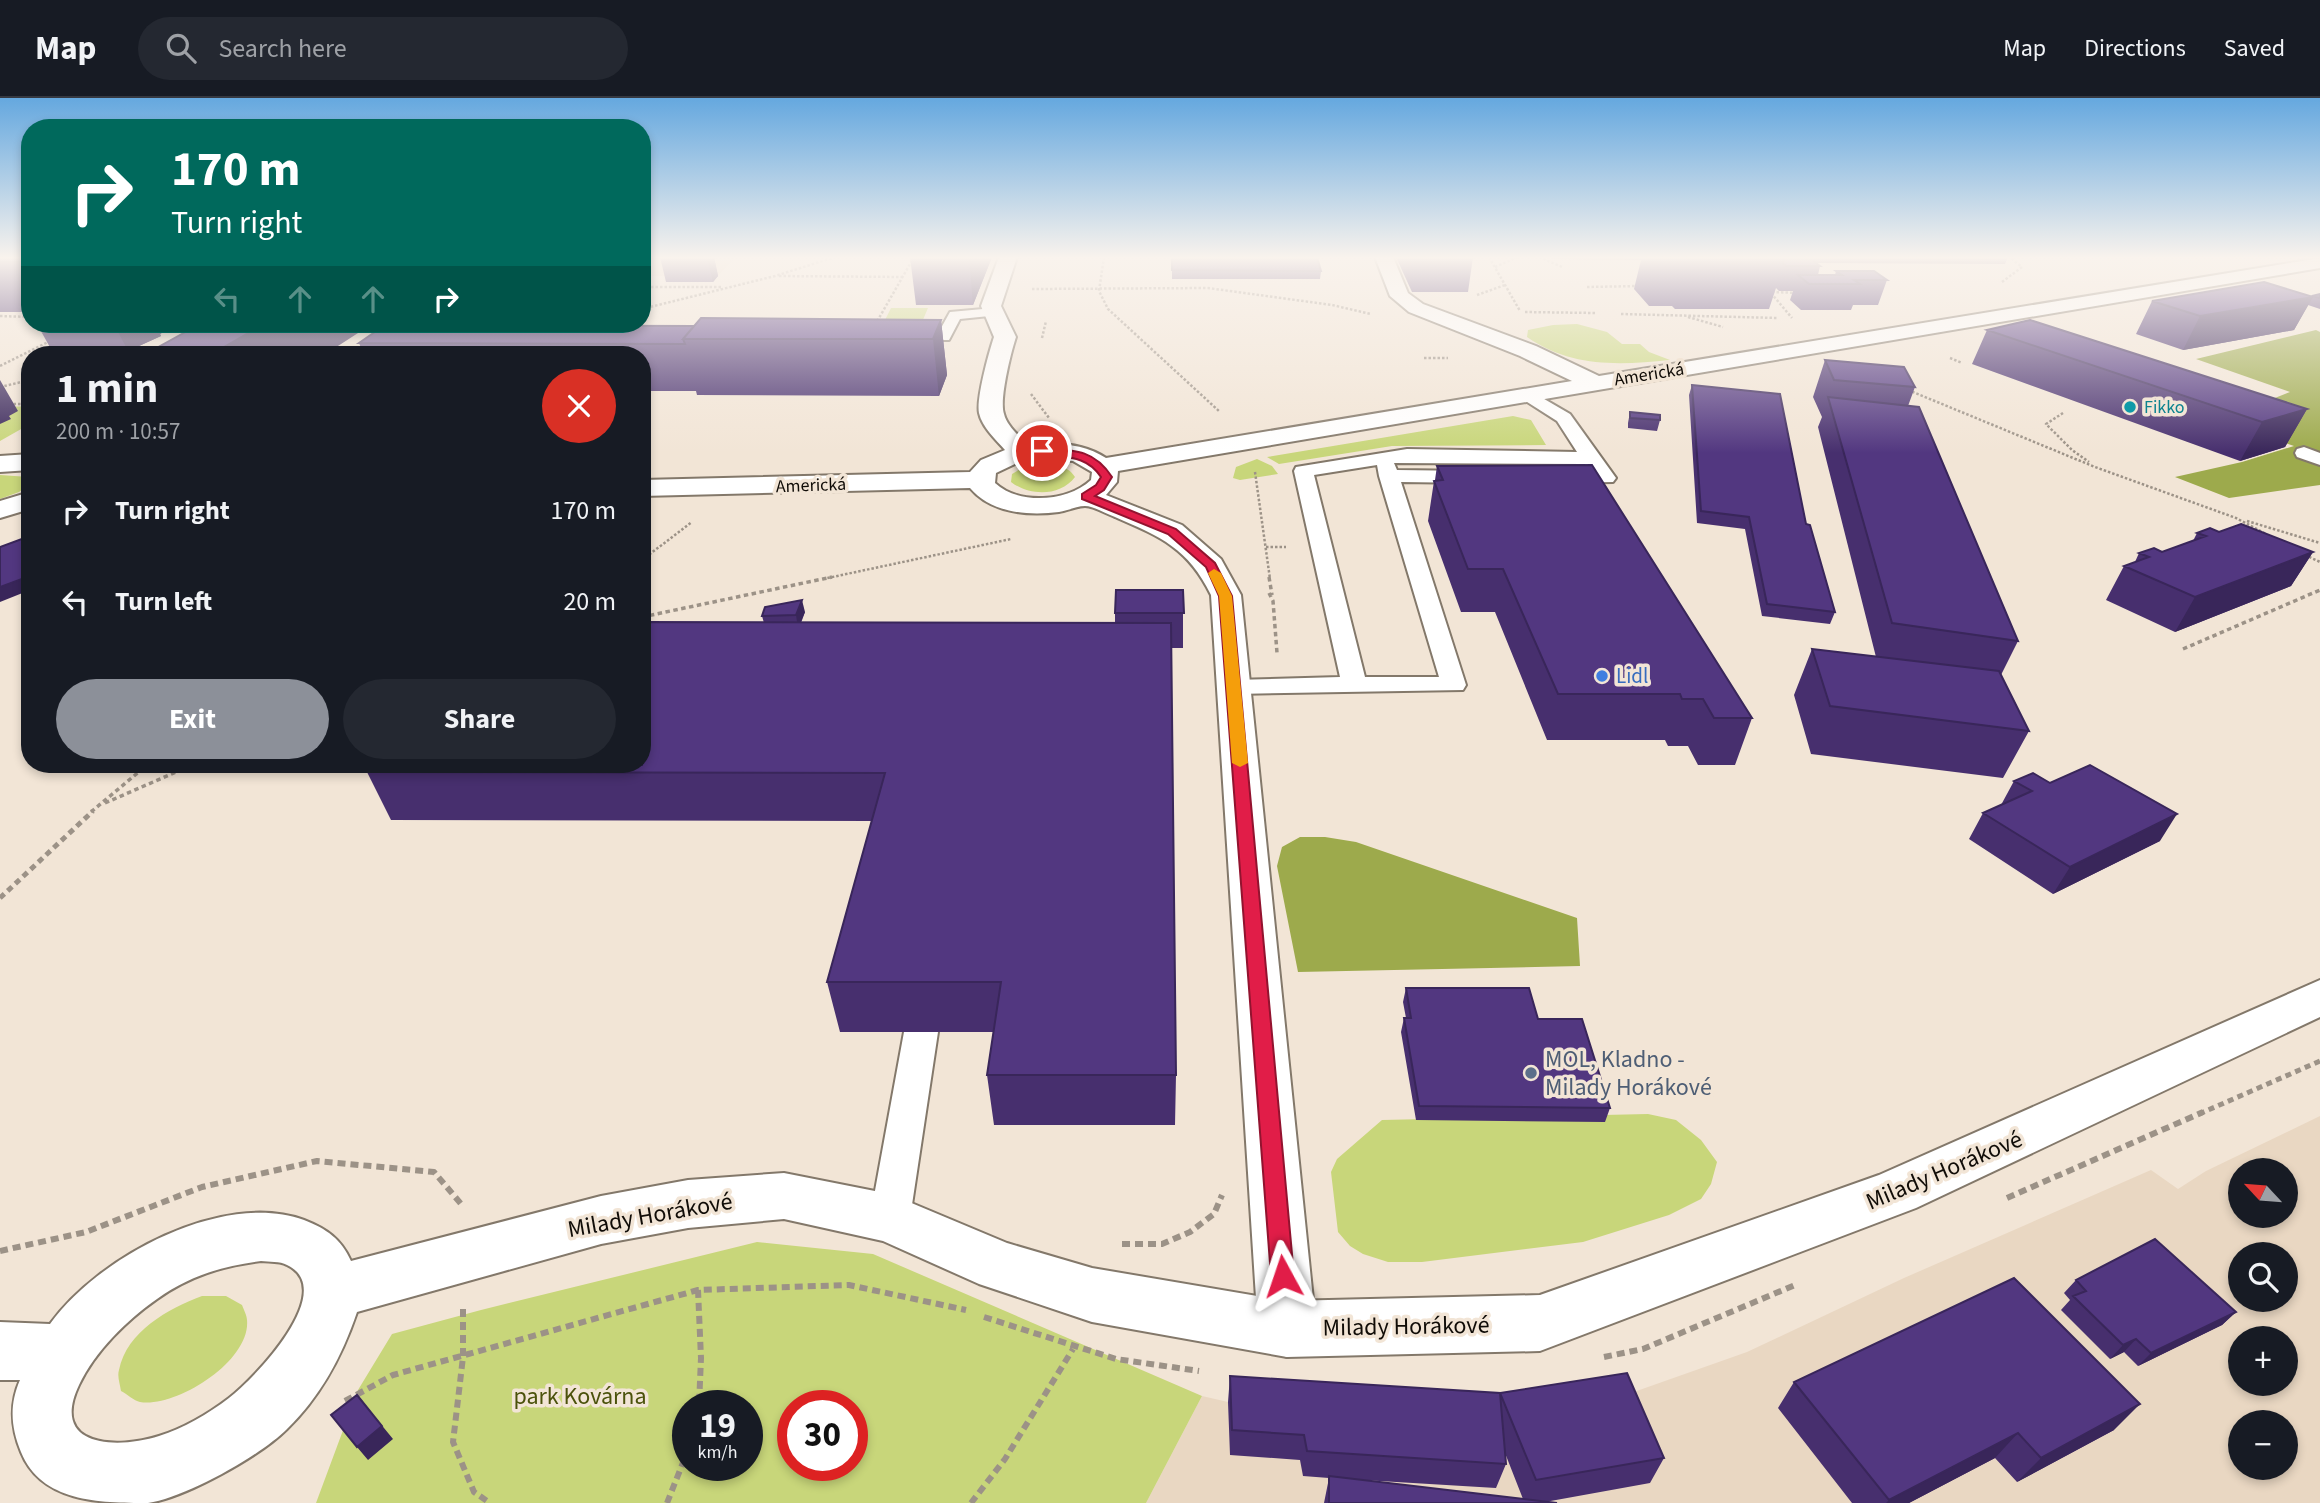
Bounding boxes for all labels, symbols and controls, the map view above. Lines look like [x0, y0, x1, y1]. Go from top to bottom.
search box [138, 17, 628, 80]
text: Map [35, 25, 96, 72]
icon: search [162, 29, 200, 67]
text: Search here [218, 30, 347, 67]
text: Map [2003, 31, 2046, 66]
text: Directions [2084, 31, 2186, 66]
text: Saved [2224, 31, 2285, 66]
text: 170 m [171, 135, 300, 205]
icon: right [56, 147, 147, 238]
text: Turn right [171, 200, 302, 246]
icon: left [208, 280, 246, 318]
icon: ahead [281, 280, 319, 318]
icon: ahead [354, 280, 392, 318]
icon: right [427, 280, 465, 318]
street label: Americká [1612, 357, 1686, 392]
text: 1 min [56, 359, 158, 419]
button: close [542, 369, 616, 443]
place label: Fikko [2144, 395, 2185, 420]
marker: Fikko [2122, 399, 2138, 415]
text: 200 m · 10:57 [56, 415, 180, 448]
pin [1012, 421, 1072, 481]
icon: arrive [1023, 432, 1061, 470]
street label: Americká [775, 472, 847, 499]
icon: right [56, 492, 94, 530]
text: Turn right [115, 492, 230, 529]
text: 170 m [550, 492, 616, 529]
icon: left [56, 583, 94, 621]
text: Turn left [115, 583, 212, 620]
text: 20 m [563, 583, 616, 620]
place label: Lidl [1616, 661, 1648, 691]
marker: Lidl [1594, 668, 1610, 684]
button: Exit [56, 679, 329, 759]
button: Share [343, 679, 616, 759]
place label: MOL, Kladno - Milady Horákové [1545, 1042, 1712, 1105]
marker: MOL, Kladno - Milady Horákové [1523, 1065, 1539, 1081]
street label: Milady Horákové [1861, 1122, 2028, 1219]
north arrow [2228, 1158, 2298, 1228]
map controls [2228, 1158, 2298, 1480]
street label: Milady Horákové [565, 1184, 735, 1247]
position arrow [1246, 1239, 1320, 1313]
button: search [2228, 1242, 2298, 1312]
street label: Milady Horákové [1322, 1308, 1490, 1345]
button: + [2228, 1326, 2298, 1396]
park label: park Kovárna [513, 1379, 647, 1414]
speed limit sign: 30 [777, 1390, 868, 1481]
text: 19 [699, 1401, 736, 1451]
button: − [2228, 1410, 2298, 1480]
text: km/h [698, 1440, 737, 1465]

